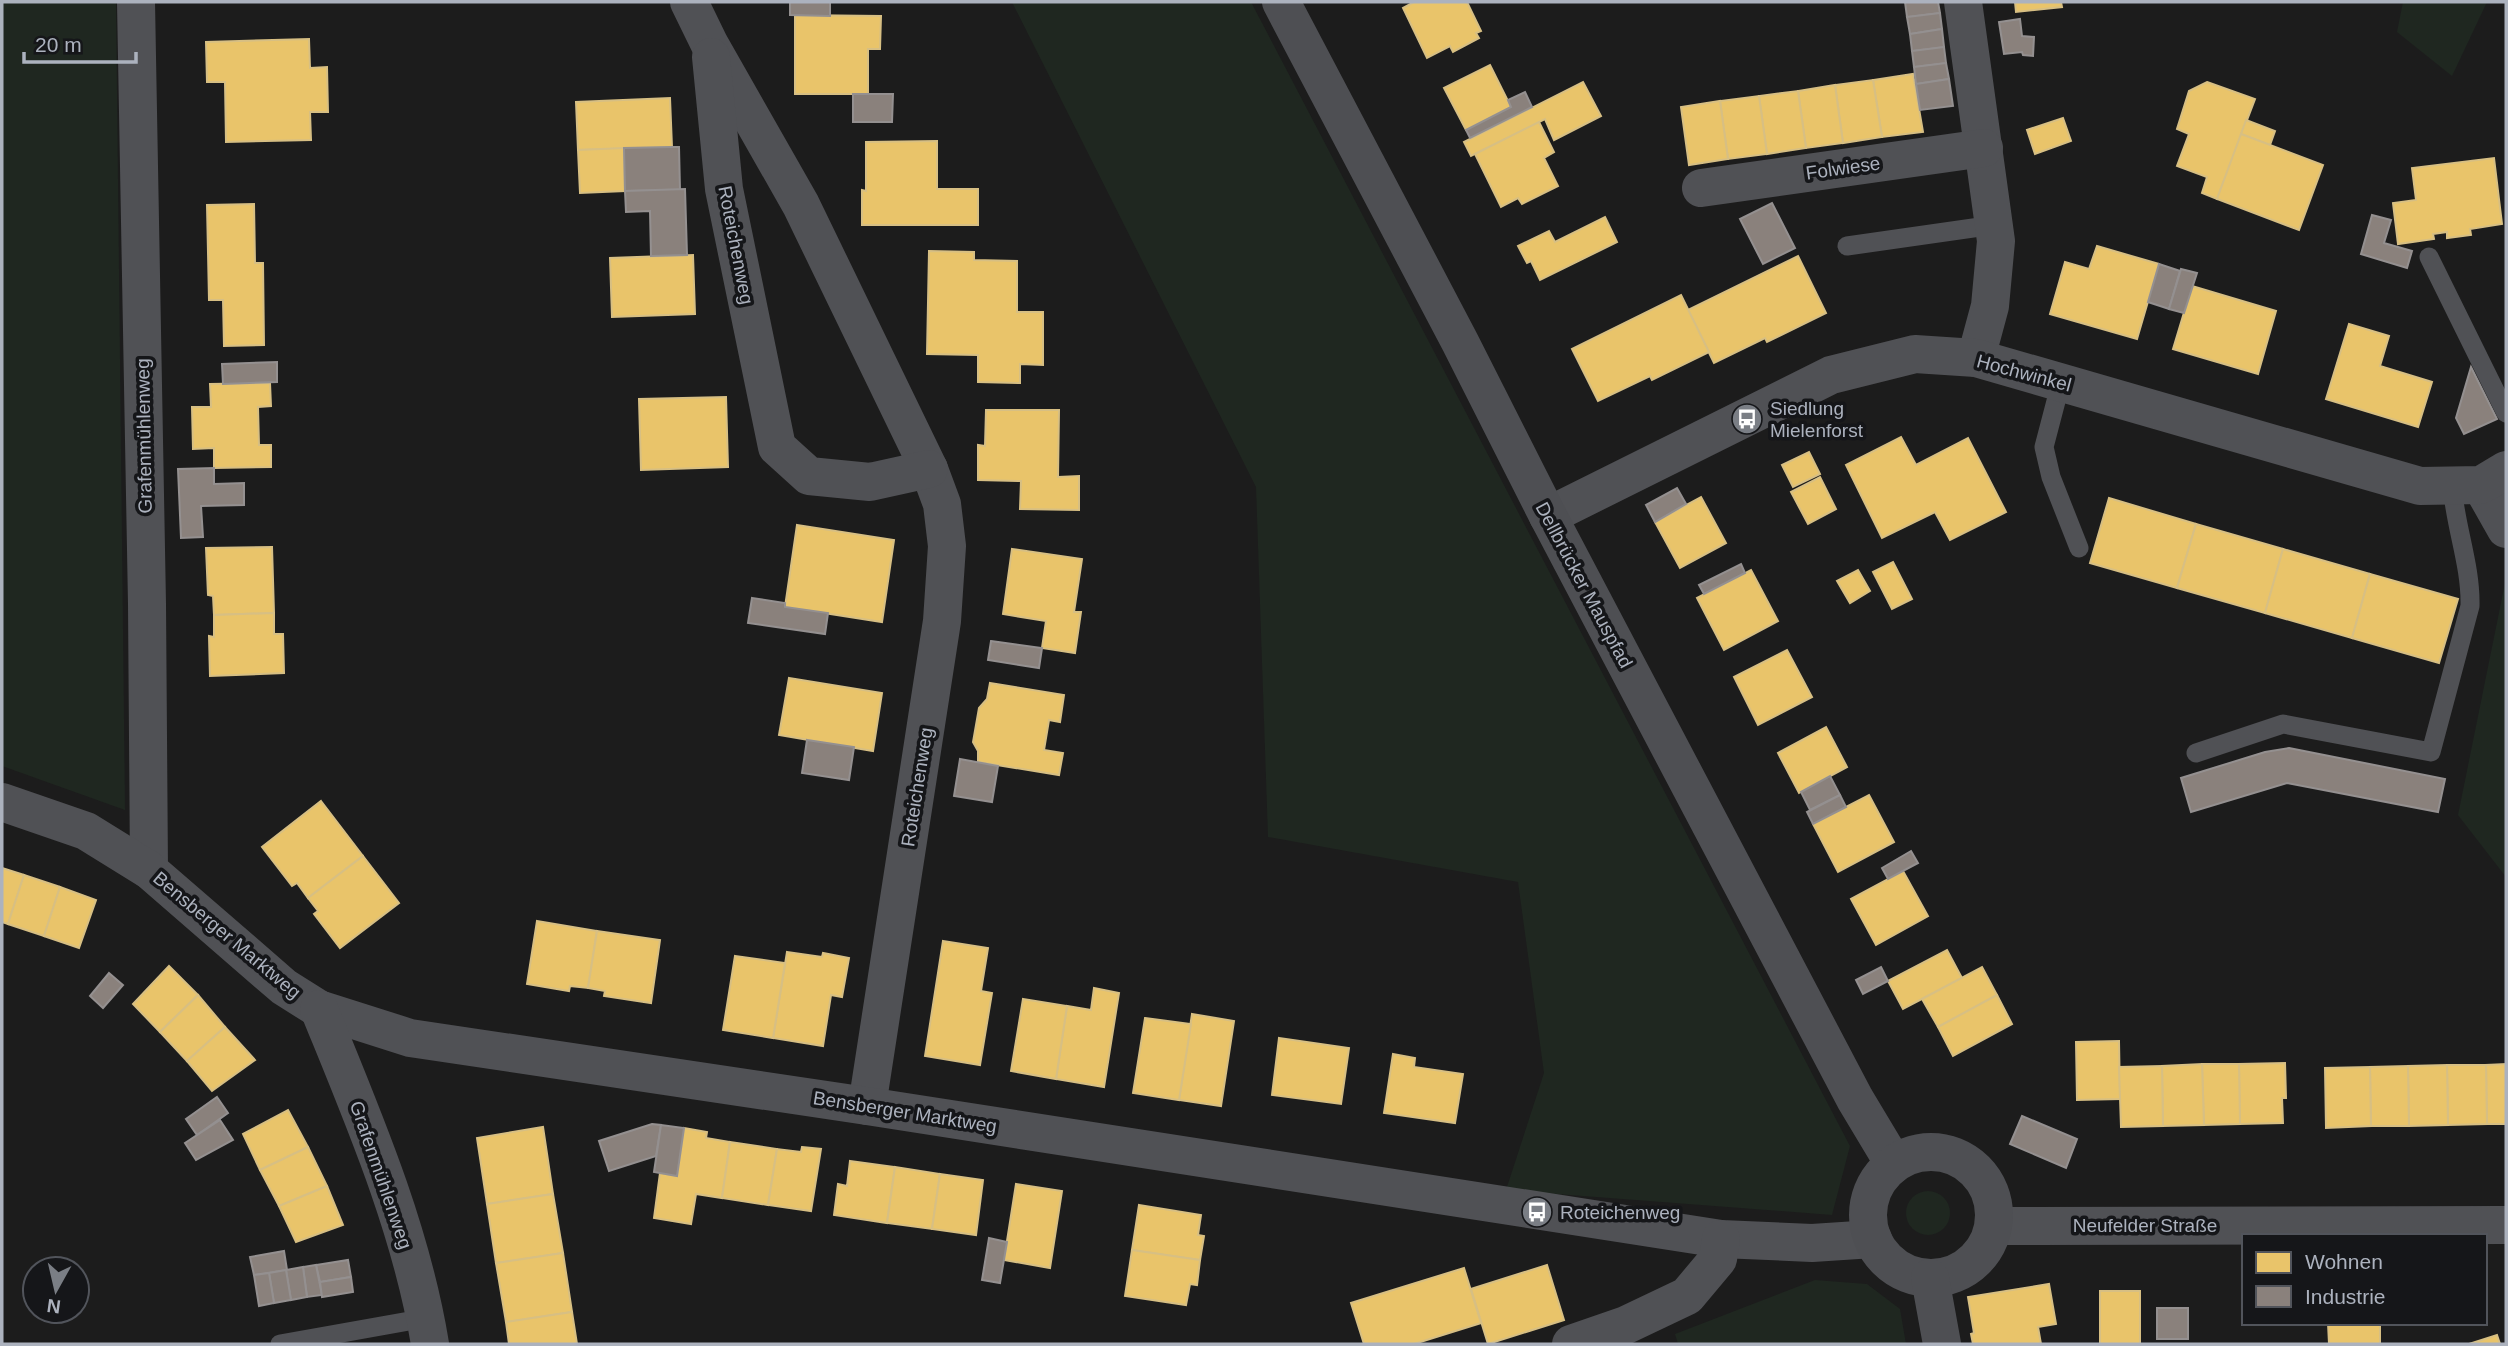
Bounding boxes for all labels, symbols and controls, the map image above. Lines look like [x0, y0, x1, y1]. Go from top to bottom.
scale bar [24, 21, 136, 65]
text: 20 m [35, 33, 82, 56]
street label: Folwiese [1804, 152, 1882, 184]
street label: Roteichenweg [714, 184, 758, 306]
street label: Hochwinkel [1974, 350, 2074, 396]
street label: Grafenmühlenweg [132, 358, 156, 514]
place label: Siedlung Mielenforst [1770, 398, 1864, 441]
bus stop icon: Siedlung Mielenforst [1730, 402, 1764, 436]
street label: Dellbrücker Mauspfad [1531, 498, 1637, 672]
street label: Roteichenweg [897, 726, 937, 848]
street label: Bensberger Marktweg [149, 867, 305, 1003]
street label: Bensberger Marktweg [812, 1087, 998, 1137]
street label: Grafenmühlenweg [346, 1098, 416, 1252]
bus stop icon: Roteichenweg [1520, 1195, 1554, 1229]
place label: Roteichenweg [1560, 1202, 1680, 1223]
street label: Neufelder Straße [2073, 1215, 2217, 1236]
legend [2242, 1234, 2487, 1325]
text: Wohnen [2305, 1250, 2383, 1273]
north arrow [21, 1255, 91, 1325]
text: Industrie [2305, 1285, 2386, 1308]
text: N [45, 1295, 62, 1318]

